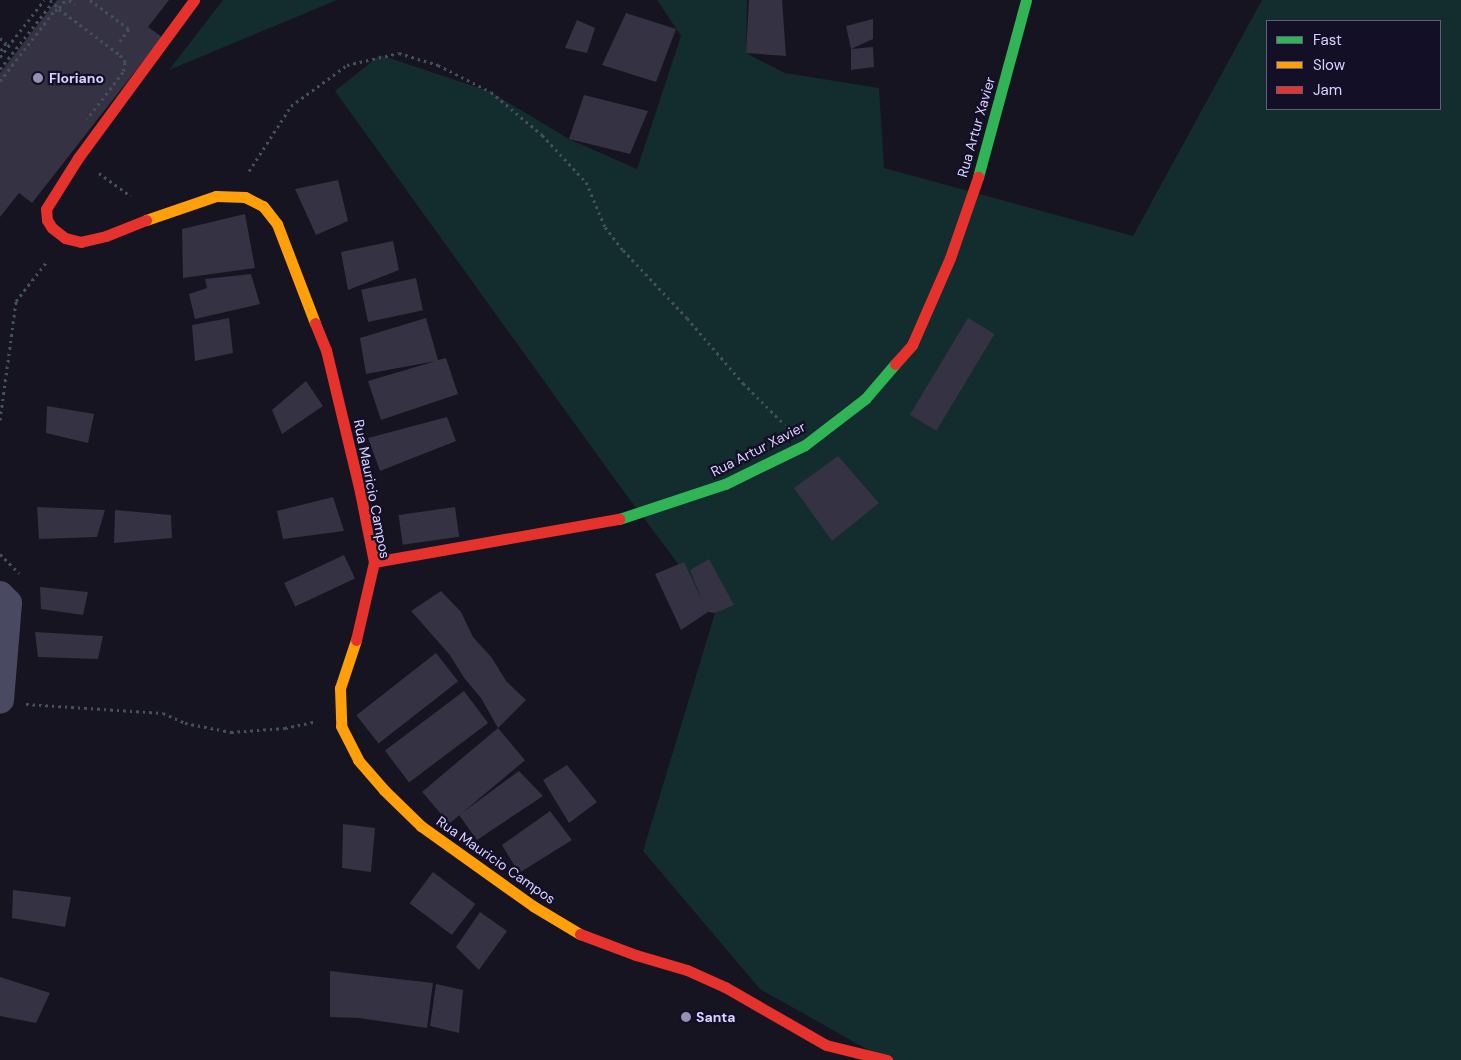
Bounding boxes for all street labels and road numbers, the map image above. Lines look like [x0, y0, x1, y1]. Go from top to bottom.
street label: Rua Artur Xavier [954, 75, 998, 179]
street label: Rua Mauricio Campos [350, 418, 394, 560]
street label: Rua Artur Xavier [708, 418, 808, 480]
street label: Rua Mauricio Campos [433, 813, 559, 907]

